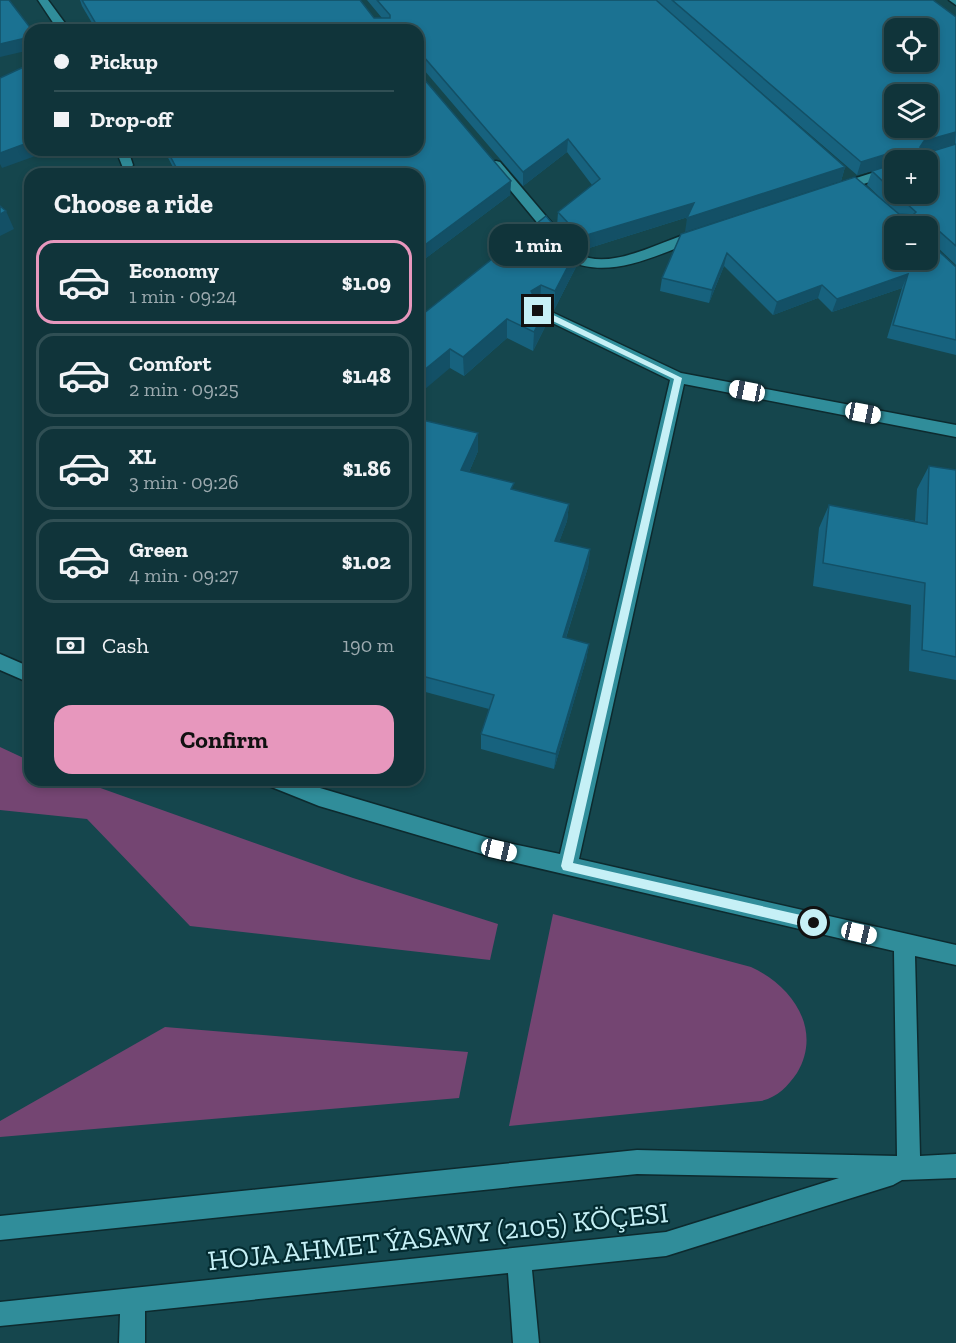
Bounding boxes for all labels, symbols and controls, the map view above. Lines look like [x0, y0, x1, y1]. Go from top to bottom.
map controls [884, 18, 938, 270]
button: locate [884, 18, 938, 72]
text: Pickup [90, 48, 158, 75]
button: layers [884, 84, 938, 138]
text: Drop-off [90, 106, 172, 133]
button: + [884, 150, 938, 204]
text: Choose a ride [54, 188, 213, 220]
button: − [884, 216, 938, 270]
callout: 1 min [488, 224, 588, 266]
text: 1 min [515, 233, 562, 257]
icon: car [57, 255, 111, 309]
text: Economy [129, 257, 219, 284]
text: $1.09 [342, 269, 391, 296]
text: 1 min · 09:24 [129, 284, 237, 308]
route end [524, 297, 551, 324]
icon: car [57, 348, 111, 402]
text: Comfort [129, 350, 211, 377]
text: $1.48 [342, 362, 391, 389]
text: 2 min · 09:25 [129, 377, 239, 401]
car [728, 379, 766, 403]
car [844, 401, 882, 425]
icon: car [57, 441, 111, 495]
text: XL [129, 443, 156, 470]
text: $1.86 [343, 455, 391, 482]
text: 3 min · 09:26 [129, 470, 239, 494]
icon: car [57, 534, 111, 588]
text: Green [129, 536, 188, 563]
text: $1.02 [342, 548, 391, 575]
text: 4 min · 09:27 [129, 563, 238, 587]
icon: cash [54, 629, 87, 662]
text: Cash [102, 632, 149, 659]
text: 190 m [342, 633, 394, 657]
button: Confirm [54, 705, 394, 774]
car [479, 837, 519, 863]
route start [800, 909, 827, 936]
car [839, 920, 879, 946]
street label: HOJA AHMET ÝASAWY (2105) KÖÇESI [206, 1196, 670, 1277]

